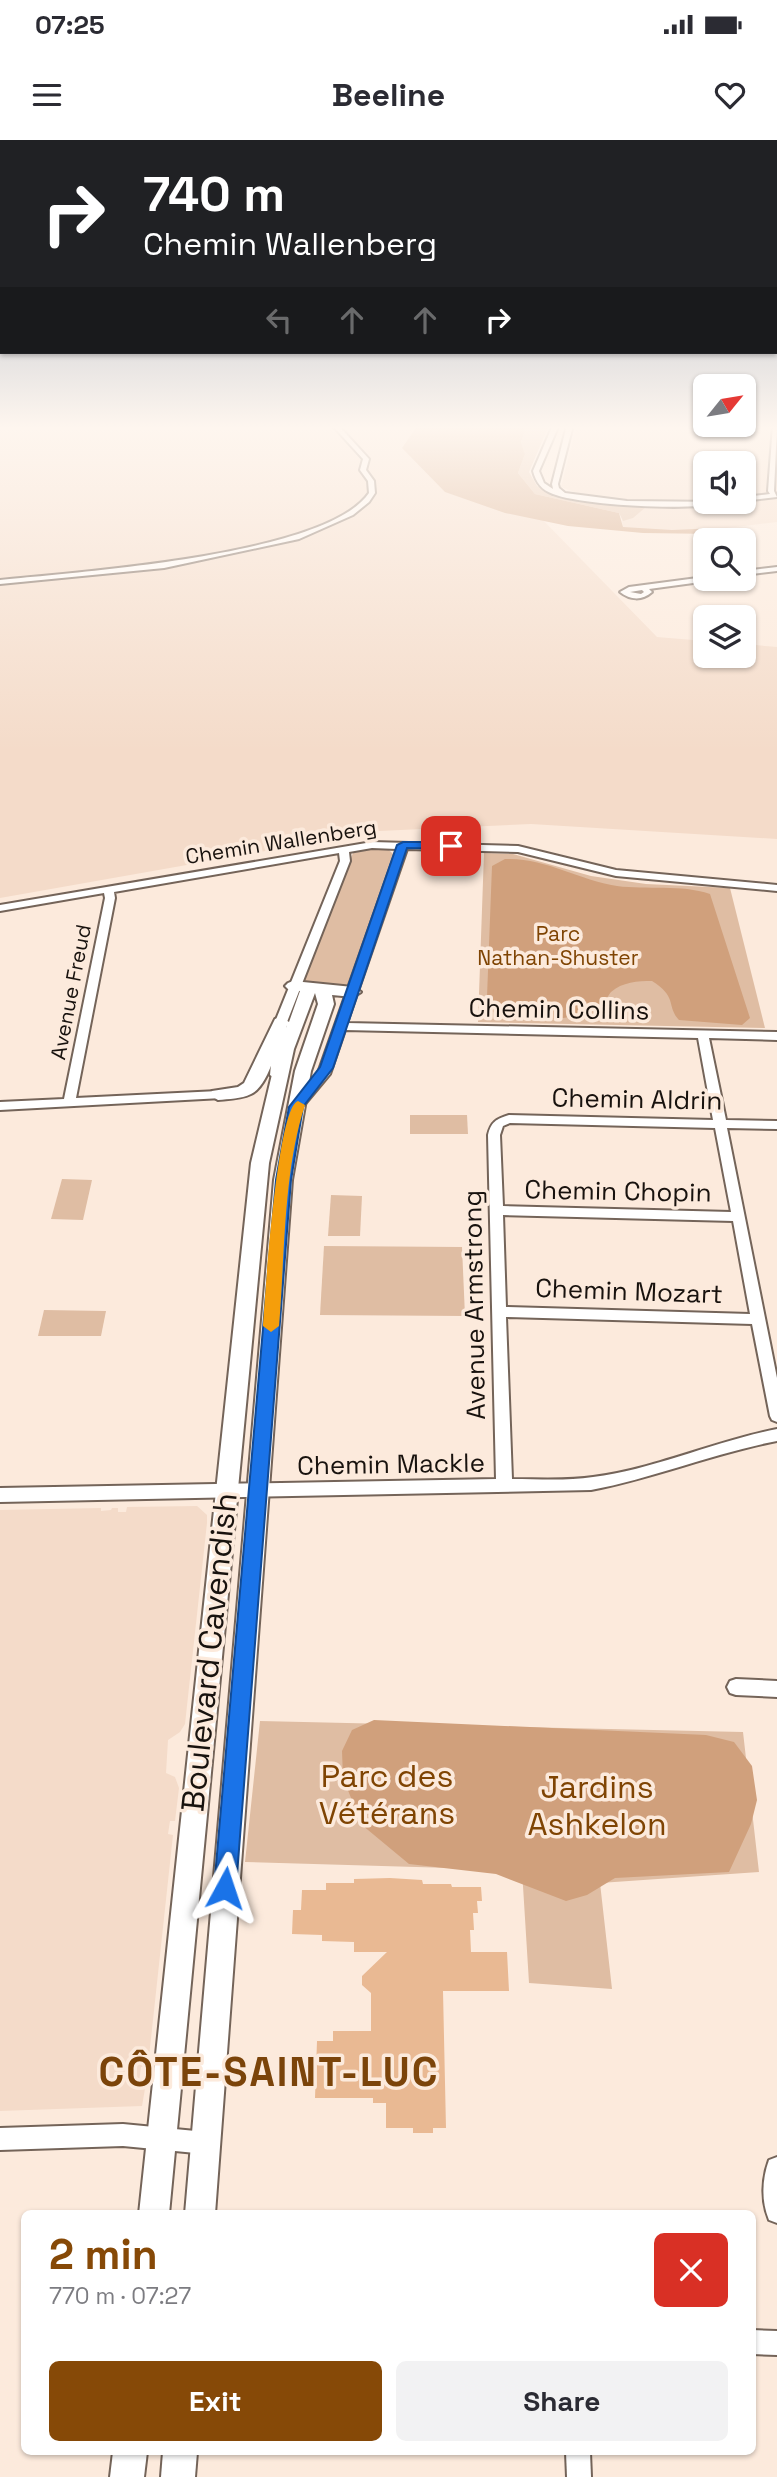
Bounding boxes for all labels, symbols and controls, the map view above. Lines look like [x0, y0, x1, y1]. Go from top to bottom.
text: 07:25 [35, 8, 105, 42]
text: Beeline [332, 75, 445, 115]
icon: menu [28, 76, 66, 114]
icon: heart [711, 76, 749, 114]
text: 740 m [143, 163, 285, 225]
icon: right [28, 168, 119, 259]
text: Chemin Wallenberg [143, 224, 437, 264]
icon: left [260, 301, 298, 339]
icon: ahead [333, 301, 371, 339]
icon: ahead [406, 301, 444, 339]
icon: right [479, 301, 517, 339]
north arrow [693, 374, 756, 438]
map controls [693, 374, 756, 668]
button: sound [693, 451, 756, 514]
button: search [693, 528, 756, 591]
button: layers [693, 605, 756, 668]
street label: Chemin Wallenberg [184, 813, 378, 870]
pin [421, 816, 481, 876]
icon: arrive [432, 827, 470, 865]
park label: Parc Nathan-Shuster [477, 920, 639, 971]
street label: Avenue Freud [44, 922, 97, 1062]
street label: Chemin Collins [468, 990, 650, 1028]
street label: Chemin Aldrin [551, 1081, 723, 1117]
street label: Chemin Chopin [524, 1172, 712, 1210]
street label: Avenue Armstrong [455, 1190, 493, 1420]
street label: Chemin Mozart [535, 1271, 723, 1311]
street label: Chemin Mackle [297, 1445, 485, 1483]
street label: Boulevard Cavendish [172, 1491, 246, 1813]
park label: Parc des Vétérans [319, 1756, 455, 1833]
park label: Jardins Ashkelon [527, 1767, 667, 1844]
position arrow [188, 1851, 262, 1925]
district label: CÔTE-SAINT-LUC [99, 2047, 439, 2098]
text: 2 min [49, 2228, 158, 2281]
button: close [654, 2233, 728, 2307]
text: 770 m · 07:27 [49, 2281, 191, 2311]
button: Exit [49, 2361, 382, 2441]
button: Share [396, 2361, 728, 2441]

